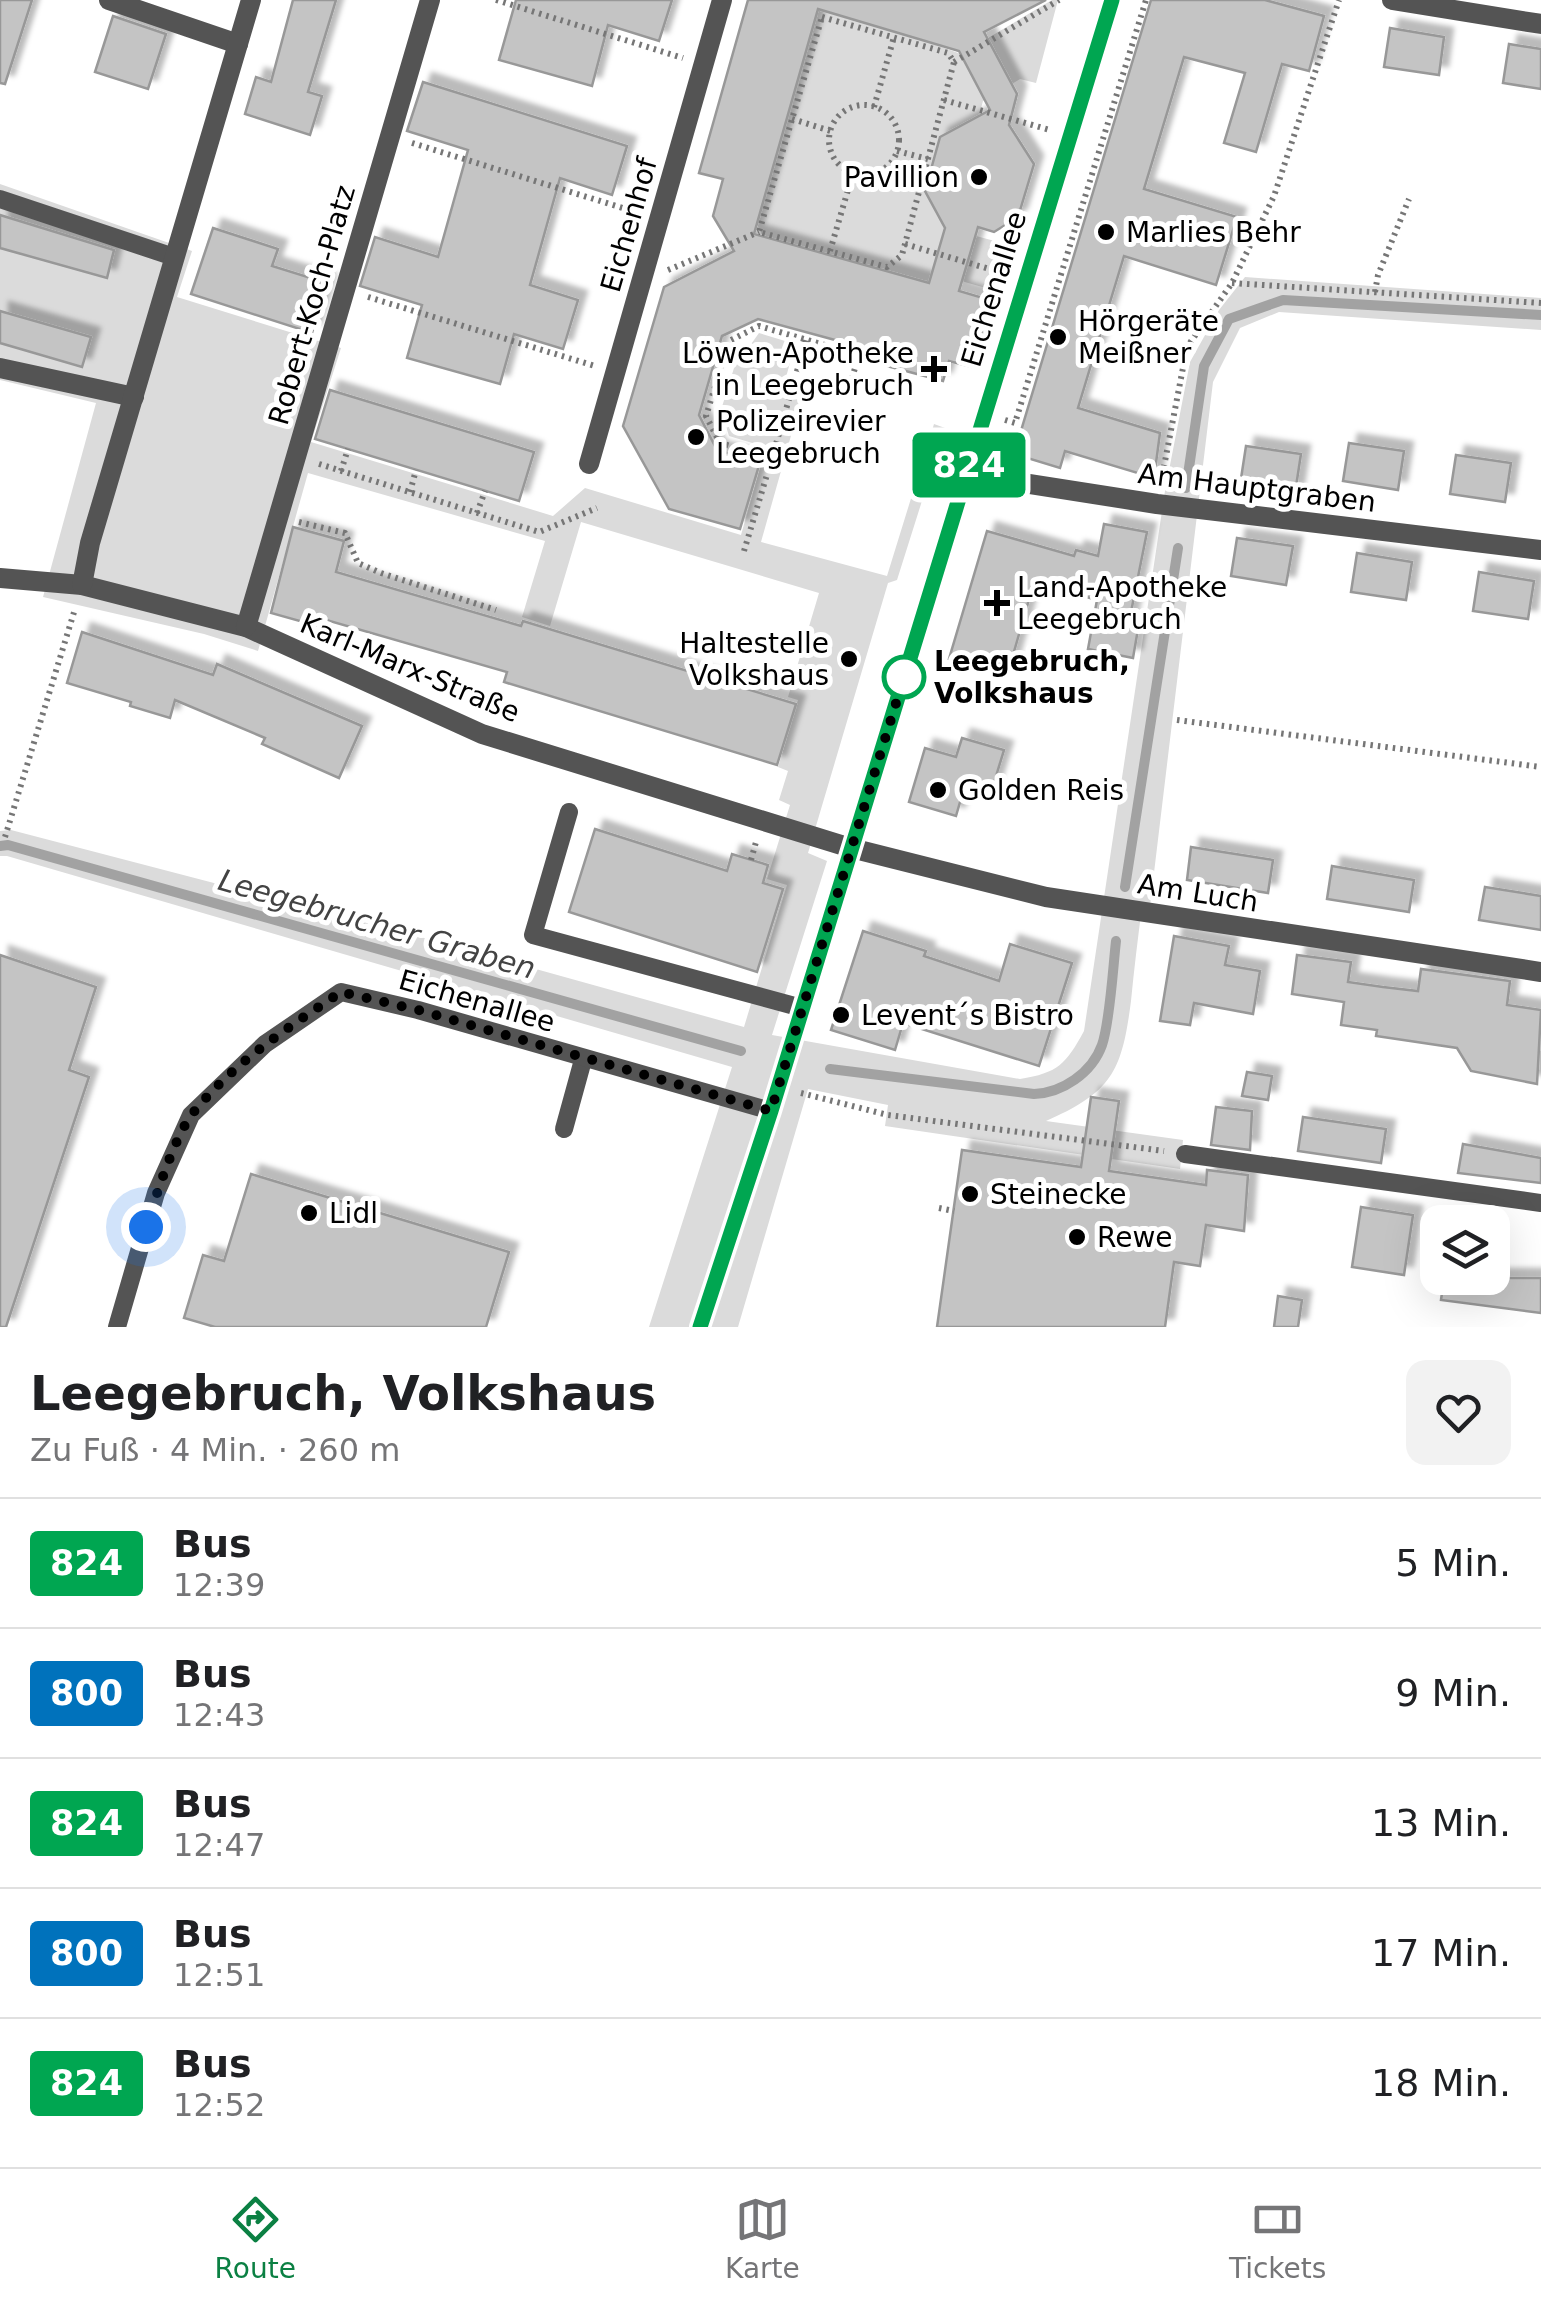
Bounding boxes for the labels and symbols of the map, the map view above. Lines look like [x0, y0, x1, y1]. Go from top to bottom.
street label: Eichenhof [594, 153, 664, 296]
place label: Pavillion [844, 161, 959, 194]
marker: Pavillion [968, 166, 990, 188]
street label: Robert-Koch-Platz [262, 181, 362, 429]
street label: Eichenallee [955, 207, 1033, 371]
place label: Marlies Behr [1126, 216, 1301, 249]
marker: Marlies Behr [1095, 221, 1117, 243]
place label: Hörgeräte Meißner [1078, 305, 1219, 370]
marker: Hörgeräte Meißner [1047, 326, 1069, 348]
place label: Löwen-Apotheke in Leegebruch [682, 337, 914, 402]
marker: Löwen-Apotheke in Leegebruch [923, 358, 945, 380]
place label: Polizeirevier Leegebruch [716, 405, 886, 470]
marker: Polizeirevier Leegebruch [685, 426, 707, 448]
line badge: 824 [912, 432, 1026, 498]
street label: Am Hauptgraben [1136, 457, 1378, 519]
place label: Land-Apotheke Leegebruch [1017, 571, 1227, 636]
marker: Land-Apotheke Leegebruch [986, 592, 1008, 614]
street label: Karl-Marx-Straße [295, 607, 525, 729]
place label: Haltestelle Volkshaus [679, 627, 829, 692]
place label: Leegebruch, Volkshaus [934, 645, 1130, 710]
marker: Haltestelle Volkshaus [838, 648, 860, 670]
marker: Leegebruch, Volkshaus [883, 656, 925, 698]
place label: Golden Reis [958, 774, 1124, 807]
marker: Golden Reis [927, 779, 949, 801]
water label: Leegebrucher Graben [215, 862, 539, 986]
street label: Am Luch [1136, 867, 1260, 919]
street label: Eichenallee [395, 963, 559, 1039]
place label: Levent´s Bistro [861, 999, 1074, 1032]
marker: Levent´s Bistro [830, 1004, 852, 1026]
place label: Steinecke [990, 1178, 1127, 1211]
marker: Steinecke [959, 1183, 981, 1205]
place label: Lidl [329, 1197, 378, 1230]
your location [121, 1202, 171, 1252]
marker: Lidl [298, 1202, 320, 1224]
place label: Rewe [1097, 1221, 1173, 1254]
marker: Rewe [1066, 1226, 1088, 1248]

